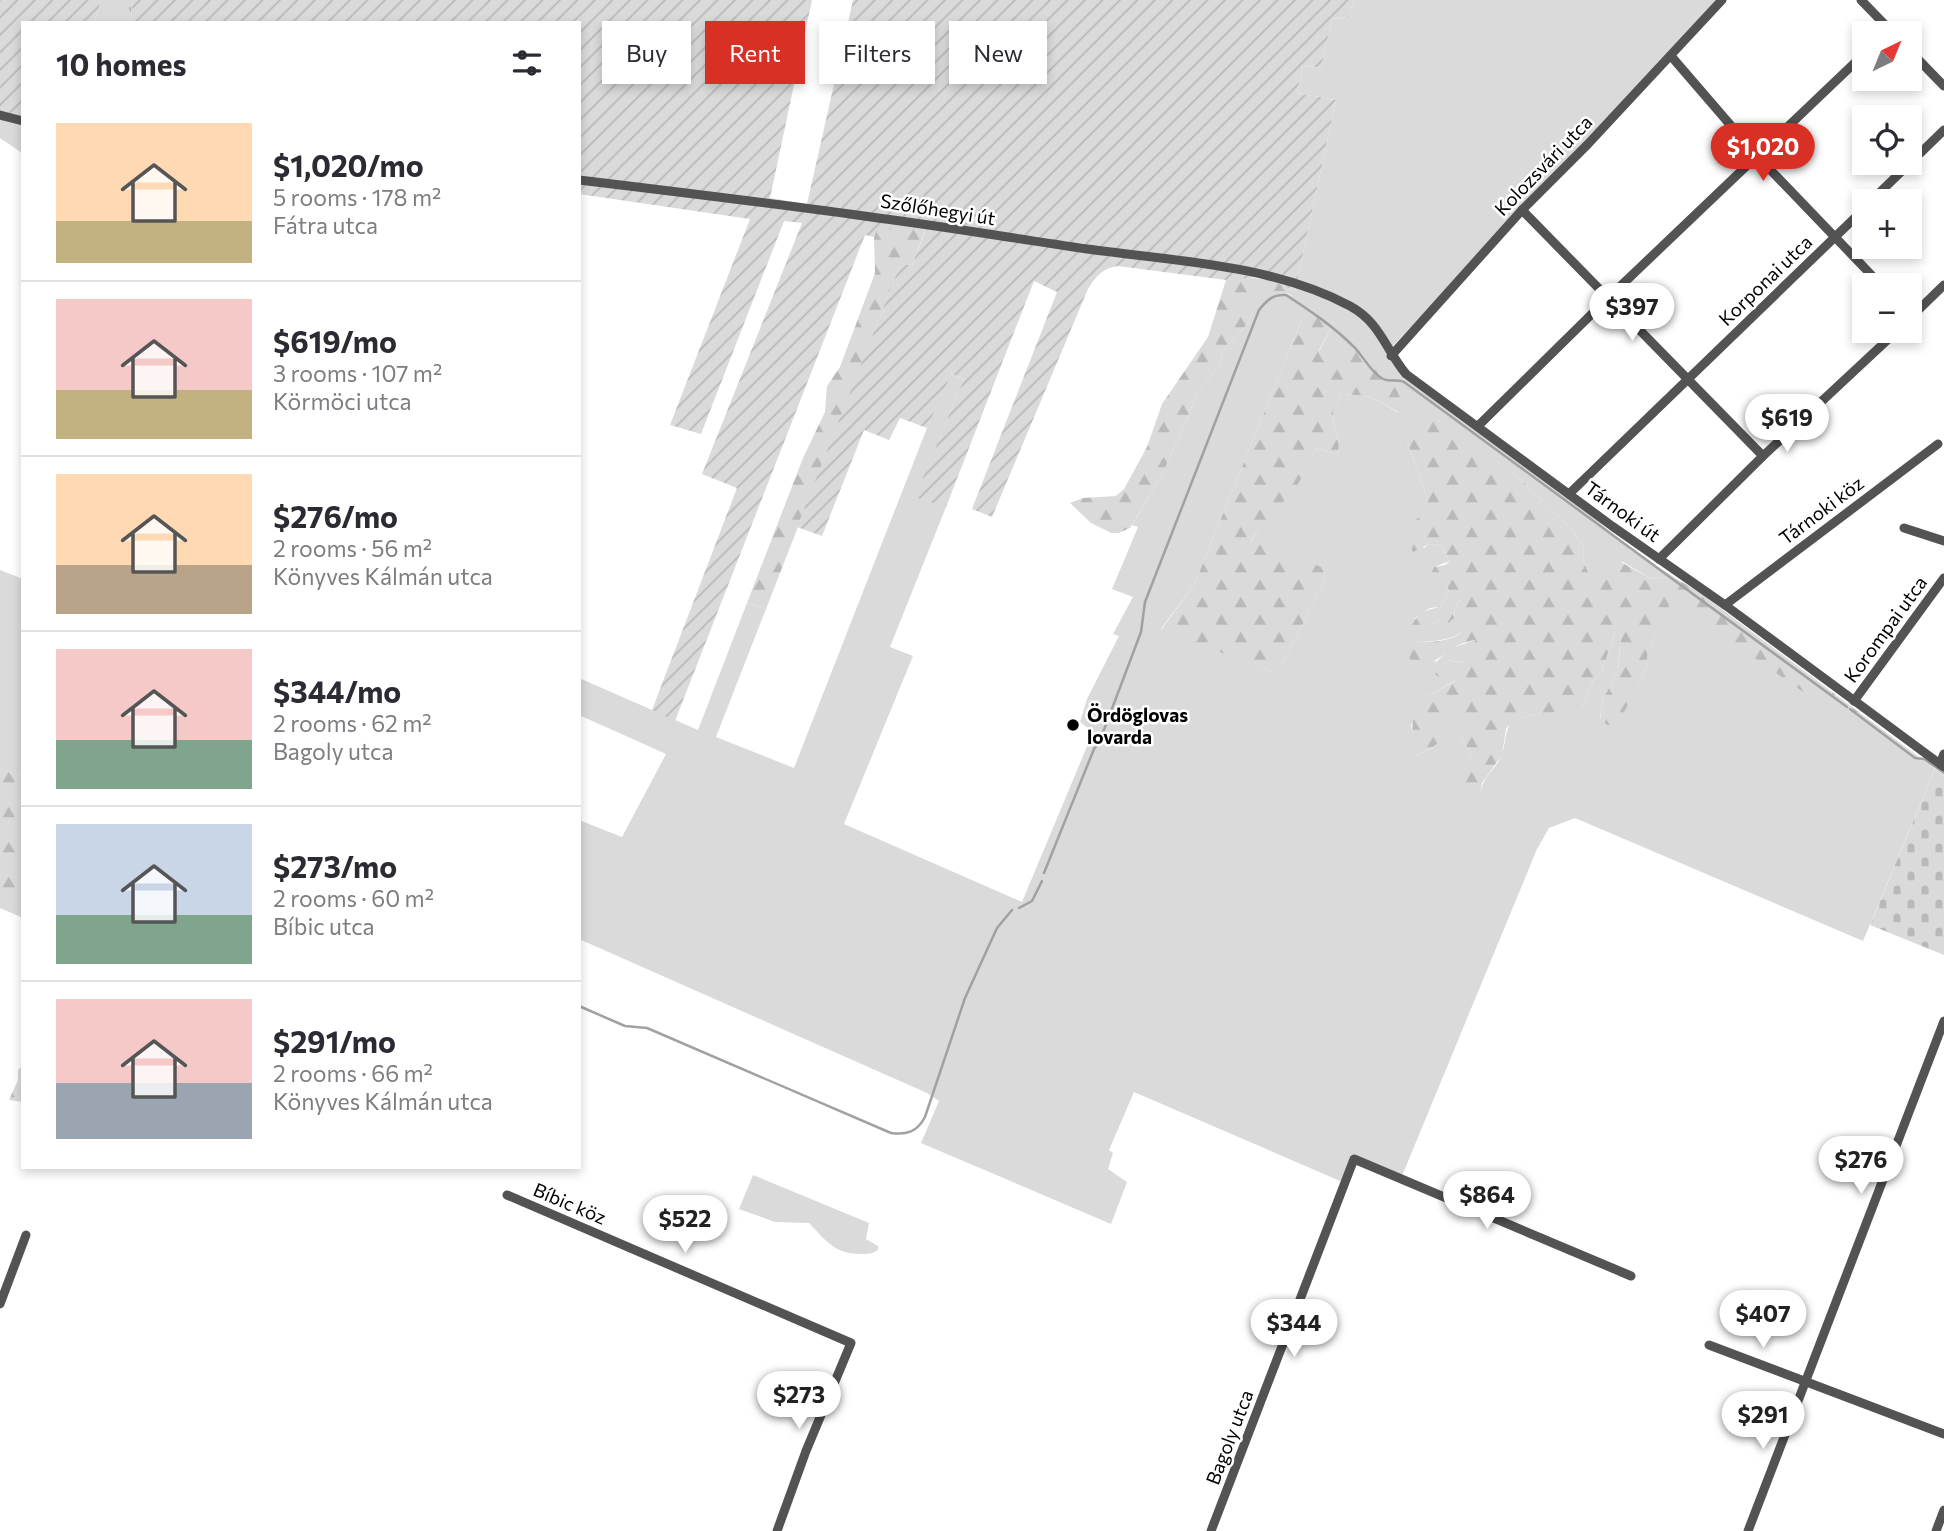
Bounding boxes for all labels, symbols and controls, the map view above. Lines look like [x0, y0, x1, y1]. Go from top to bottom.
chip: Buy [602, 21, 691, 84]
chip: Rent [705, 21, 805, 84]
chip: Filters [819, 21, 935, 84]
chip: New [949, 21, 1047, 84]
north arrow [1852, 21, 1922, 91]
map controls [1852, 21, 1922, 343]
icon: filters [508, 44, 546, 82]
text: 10 homes [56, 45, 186, 82]
button: locate [1852, 105, 1922, 175]
street label: Kolozsvári utca [1489, 110, 1597, 220]
pin: $1,020 [1706, 124, 1820, 183]
text: $1,020 [1727, 132, 1799, 160]
text: $1,020/mo [273, 146, 424, 183]
icon: home [112, 151, 196, 235]
text: 5 rooms · 178 m² [273, 183, 441, 211]
street label: Szőlőhegyi út [879, 189, 997, 229]
button: + [1852, 189, 1922, 259]
text: Fátra utca [273, 211, 378, 239]
street label: Korponai utca [1714, 230, 1816, 330]
button: − [1852, 273, 1922, 343]
pin: $397 [1591, 284, 1673, 343]
text: $397 [1605, 292, 1659, 320]
text: $619/mo [273, 322, 397, 359]
icon: home [112, 327, 196, 411]
text: 3 rooms · 107 m² [273, 359, 442, 387]
text: Körmöci utca [273, 387, 412, 415]
pin: $619 [1746, 394, 1828, 454]
text: $619 [1761, 403, 1813, 431]
street label: Tárnoki köz [1774, 471, 1868, 549]
street label: Tárnoki út [1581, 476, 1665, 546]
text: $276/mo [273, 497, 398, 534]
icon: home [112, 502, 196, 586]
text: 2 rooms · 56 m² [273, 534, 432, 562]
text: Könyves Kálmán utca [273, 562, 493, 590]
street label: Korompai utca [1839, 571, 1931, 687]
text: $344/mo [273, 672, 401, 709]
icon: home [112, 677, 196, 761]
place label: Ördöglovas lovarda [1087, 703, 1188, 748]
text: 2 rooms · 62 m² [273, 709, 432, 737]
marker: Ördöglovas lovarda [1065, 717, 1081, 733]
text: Bagoly utca [273, 737, 394, 765]
text: $273/mo [273, 847, 397, 884]
icon: home [112, 852, 196, 936]
text: 2 rooms · 60 m² [273, 884, 434, 912]
text: Bíbic utca [273, 912, 375, 940]
text: $291/mo [273, 1022, 396, 1059]
icon: home [112, 1027, 196, 1111]
text: 2 rooms · 66 m² [273, 1059, 433, 1087]
text: Könyves Kálmán utca [273, 1087, 493, 1115]
pin: $276 [1820, 1136, 1902, 1196]
text: $276 [1835, 1145, 1887, 1173]
pin: $864 [1446, 1172, 1528, 1231]
street label: Bíbic köz [530, 1177, 610, 1229]
text: $864 [1459, 1180, 1515, 1208]
pin: $522 [644, 1196, 726, 1255]
text: $522 [659, 1204, 711, 1232]
pin: $407 [1722, 1290, 1804, 1350]
text: $407 [1735, 1299, 1791, 1327]
pin: $344 [1253, 1300, 1335, 1359]
text: $344 [1267, 1308, 1321, 1336]
pin: $273 [758, 1372, 840, 1431]
text: $273 [773, 1380, 825, 1408]
street label: Bagoly utca [1200, 1386, 1258, 1488]
pin: $291 [1722, 1392, 1804, 1451]
text: $291 [1738, 1400, 1788, 1428]

